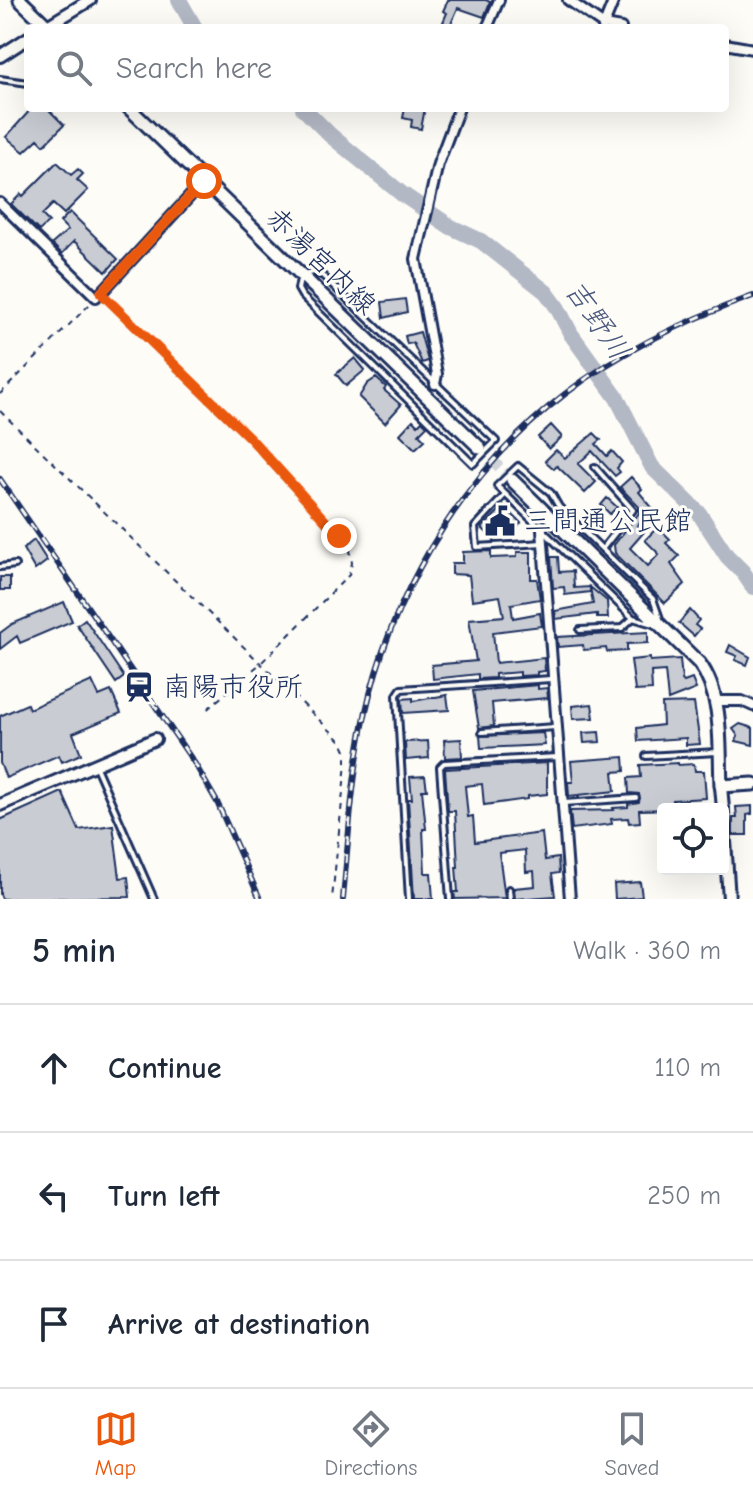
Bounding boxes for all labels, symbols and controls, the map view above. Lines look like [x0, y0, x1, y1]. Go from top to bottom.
search box [24, 24, 729, 112]
icon: search [52, 46, 96, 90]
text: Search here [116, 51, 272, 86]
route start [186, 163, 222, 199]
street label: 赤湯宮内線 [260, 201, 382, 321]
water label: 吉野川 [557, 273, 637, 367]
public building icon: 三間通公民館 [483, 504, 517, 538]
place label: 三間通公民館 [524, 505, 692, 537]
route end [321, 518, 357, 554]
station icon: 南陽市役所 [122, 670, 156, 704]
place label: 南陽市役所 [163, 671, 303, 703]
map controls [657, 803, 729, 875]
button: locate [657, 803, 729, 875]
text: 5 min [32, 931, 116, 971]
text: Walk · 360 m [573, 936, 721, 966]
icon: ahead [32, 1046, 76, 1090]
text: Continue [108, 1051, 222, 1086]
text: 110 m [654, 1053, 721, 1083]
icon: left [32, 1174, 76, 1218]
text: Turn left [108, 1179, 220, 1214]
text: 250 m [647, 1181, 721, 1211]
icon: arrive [32, 1302, 76, 1346]
text: Arrive at destination [108, 1307, 370, 1342]
tab: Map [94, 1407, 138, 1481]
tab: Directions [325, 1407, 418, 1481]
tab: Saved [605, 1407, 659, 1481]

